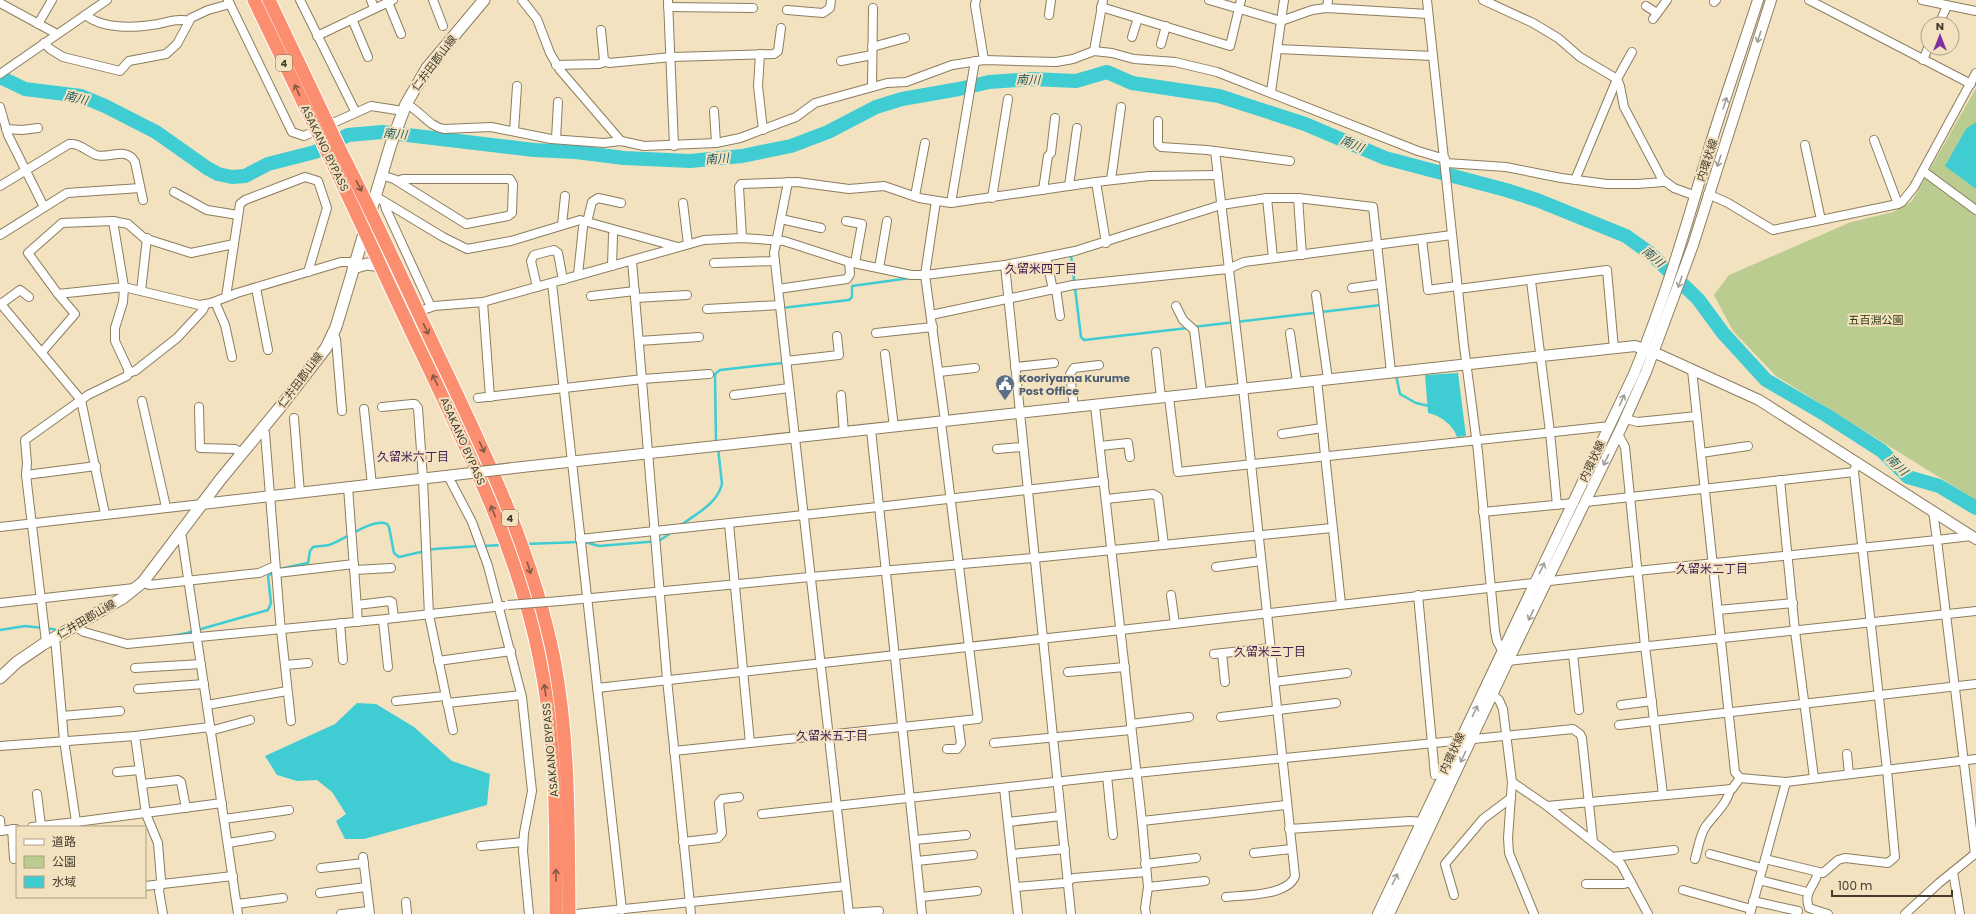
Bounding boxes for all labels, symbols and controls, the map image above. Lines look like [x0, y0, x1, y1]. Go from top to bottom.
north arrow [1920, 16, 1960, 56]
text: N [1936, 18, 1944, 34]
one-way arrow [1755, 30, 1762, 43]
street label: 仁井田郡山線 [408, 32, 460, 94]
road number: 4 [276, 55, 292, 71]
water label: 南川 [1016, 71, 1042, 88]
one-way arrow [293, 84, 300, 96]
water label: 南川 [63, 87, 92, 109]
one-way arrow [1721, 97, 1729, 109]
street label: ASAKANO BYPASS [297, 102, 353, 194]
water label: 南川 [382, 124, 410, 143]
water label: 南川 [1338, 131, 1368, 157]
street label: 内環状線 [1693, 137, 1721, 183]
water label: 南川 [704, 149, 732, 168]
one-way arrow [1715, 154, 1722, 167]
one-way arrow [356, 180, 363, 192]
water label: 南川 [1639, 242, 1670, 272]
district label: 久留米四丁目 [1005, 260, 1077, 277]
one-way arrow [1675, 275, 1683, 287]
park label: 五百淵公園 [1849, 312, 1904, 328]
one-way arrow [423, 323, 430, 335]
street label: 仁井田郡山線 [274, 349, 326, 411]
place label: Kooriyama Kurume Post Office [1019, 370, 1130, 399]
public building icon: Kooriyama Kurume Post Office [994, 373, 1016, 401]
one-way arrow [431, 374, 438, 386]
one-way arrow [1619, 394, 1626, 406]
street label: ASAKANO BYPASS [436, 395, 490, 487]
street label: 内環状線 [1575, 438, 1609, 484]
one-way arrow [479, 440, 486, 452]
district label: 久留米六丁目 [377, 448, 449, 465]
water label: 南川 [1883, 450, 1913, 480]
one-way arrow [1602, 454, 1609, 466]
one-way arrow [489, 506, 497, 518]
road number: 4 [502, 510, 518, 526]
district label: 久留米二丁目 [1676, 560, 1748, 577]
one-way arrow [526, 561, 533, 574]
one-way arrow [1539, 562, 1547, 574]
street label: 仁井田郡山線 [53, 596, 119, 642]
one-way arrow [1527, 608, 1534, 620]
district label: 久留米三丁目 [1234, 643, 1306, 660]
one-way arrow [541, 683, 549, 696]
street label: ASAKANO BYPASS [538, 702, 562, 798]
one-way arrow [1472, 705, 1479, 717]
district label: 久留米五丁目 [796, 727, 868, 744]
street label: 内環状線 [1435, 730, 1469, 776]
one-way arrow [1459, 751, 1466, 763]
legend [16, 826, 146, 898]
text: 道路 [52, 833, 76, 850]
text: 公園 [52, 853, 76, 870]
one-way arrow [552, 869, 560, 882]
scale bar [1832, 872, 1952, 898]
text: 水域 [52, 873, 76, 890]
one-way arrow [1392, 873, 1399, 885]
text: 100 m [1838, 877, 1872, 894]

